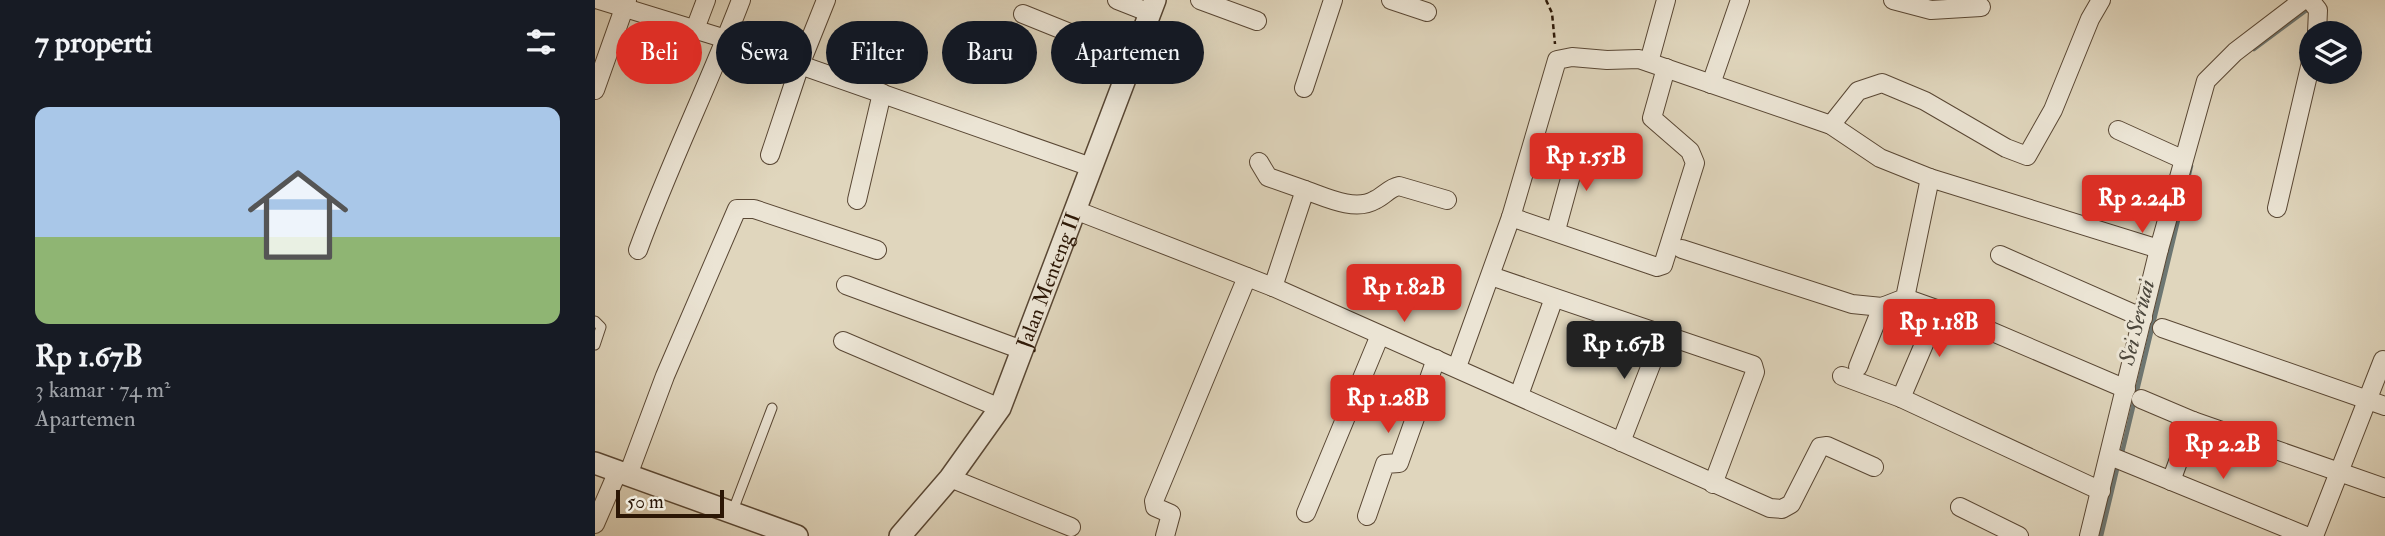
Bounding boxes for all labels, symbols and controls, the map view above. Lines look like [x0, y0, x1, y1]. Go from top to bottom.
chip: Beli [616, 21, 702, 84]
chip: Sewa [716, 21, 812, 84]
chip: Filter [826, 21, 928, 84]
chip: Baru [942, 21, 1037, 84]
chip: Apartemen [1051, 21, 1204, 84]
map controls [2299, 21, 2362, 84]
button: layers [2299, 21, 2362, 84]
icon: filters [522, 23, 560, 61]
text: 7 properti [35, 24, 152, 61]
pin: Rp 1.55B [1514, 134, 1658, 193]
text: Rp 1.55B [1546, 141, 1626, 170]
icon: home [235, 152, 361, 278]
pin: Rp 2.24B [2070, 176, 2214, 235]
text: Rp 2.24B [2098, 183, 2186, 212]
street label: Jalan Menteng II [1010, 209, 1087, 354]
pin: Rp 1.82B [1332, 264, 1476, 324]
text: Rp 1.82B [1362, 272, 1446, 301]
water label: Sei Seruai [2112, 276, 2161, 369]
pin: Rp 1.18B [1867, 300, 2011, 359]
text: Rp 1.18B [1899, 307, 1979, 336]
pin: Rp 1.67B [1552, 322, 1696, 381]
text: Rp 1.67B [1583, 329, 1665, 358]
text: Rp 1.67B [35, 338, 143, 375]
text: 3 kamar · 74 m² [35, 375, 171, 404]
pin: Rp 1.28B [1316, 376, 1460, 435]
text: Rp 1.28B [1346, 383, 1430, 412]
text: Apartemen [35, 404, 136, 433]
pin: Rp 2.2B [2158, 421, 2288, 481]
text: Rp 2.2B [2185, 429, 2261, 458]
scale bar [616, 487, 725, 519]
text: 50 m [627, 490, 664, 514]

